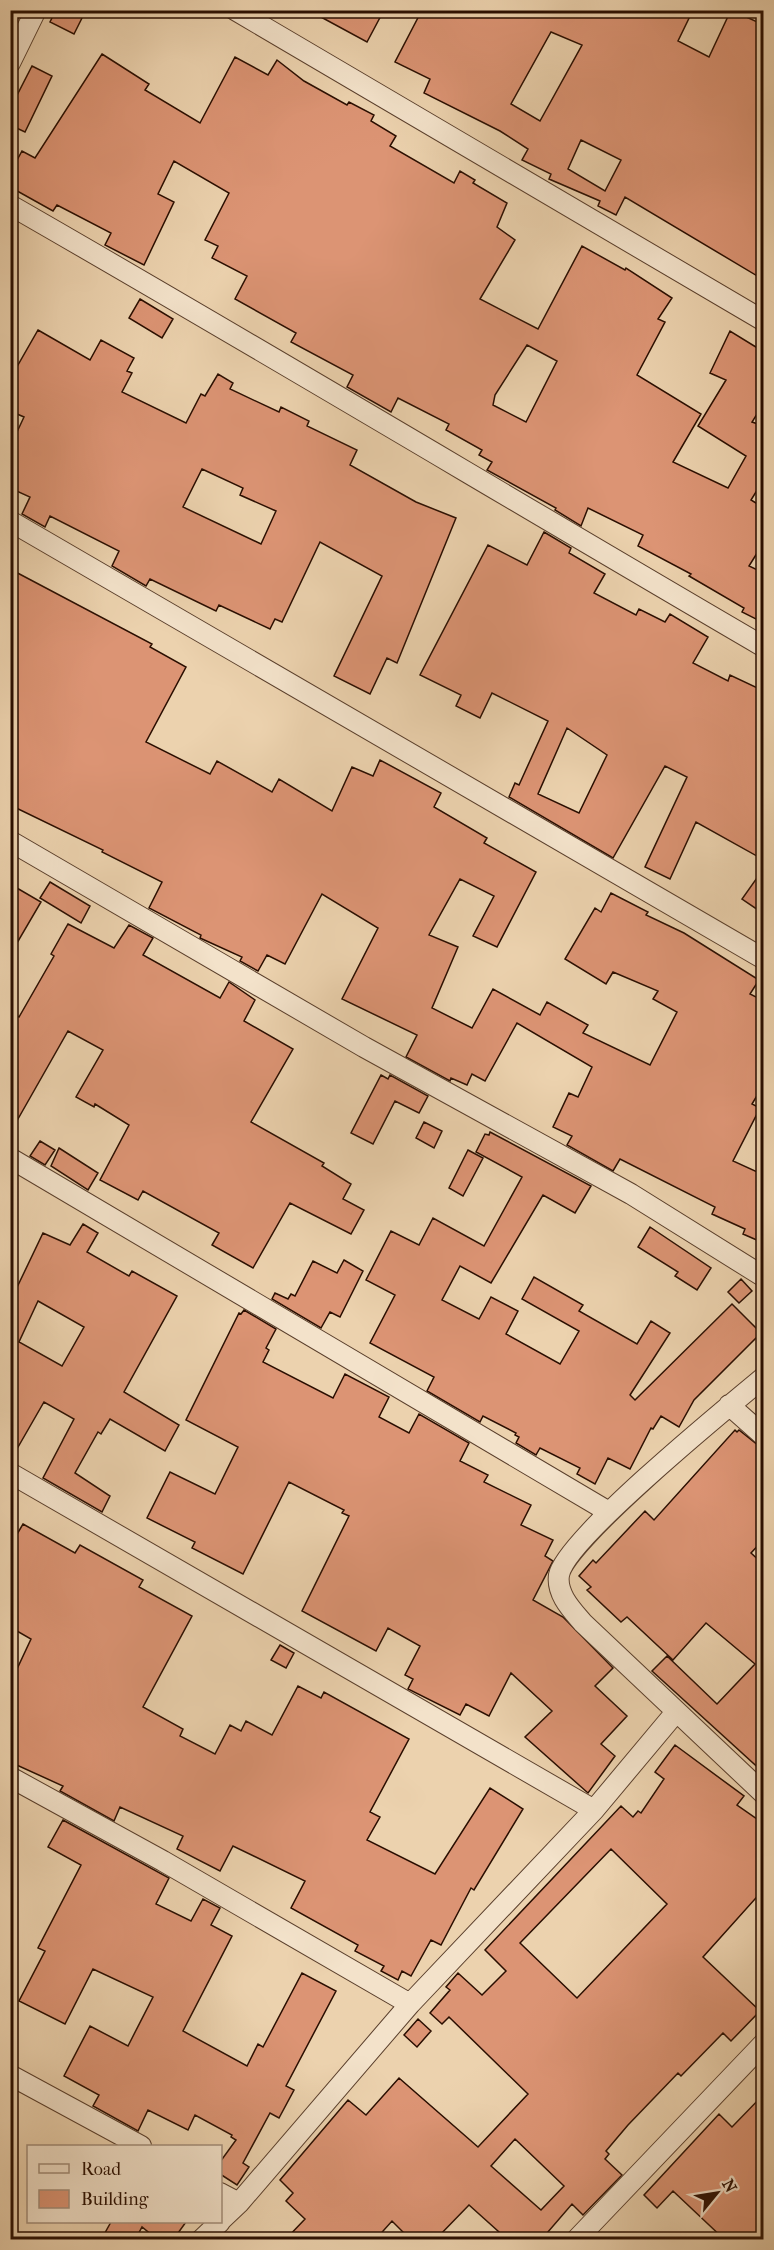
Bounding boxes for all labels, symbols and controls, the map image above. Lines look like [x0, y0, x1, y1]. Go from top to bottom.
legend [27, 2145, 222, 2223]
text: Road [81, 2159, 121, 2180]
north arrow [687, 2163, 747, 2223]
text: N [718, 2176, 741, 2197]
text: Building [81, 2189, 149, 2210]

